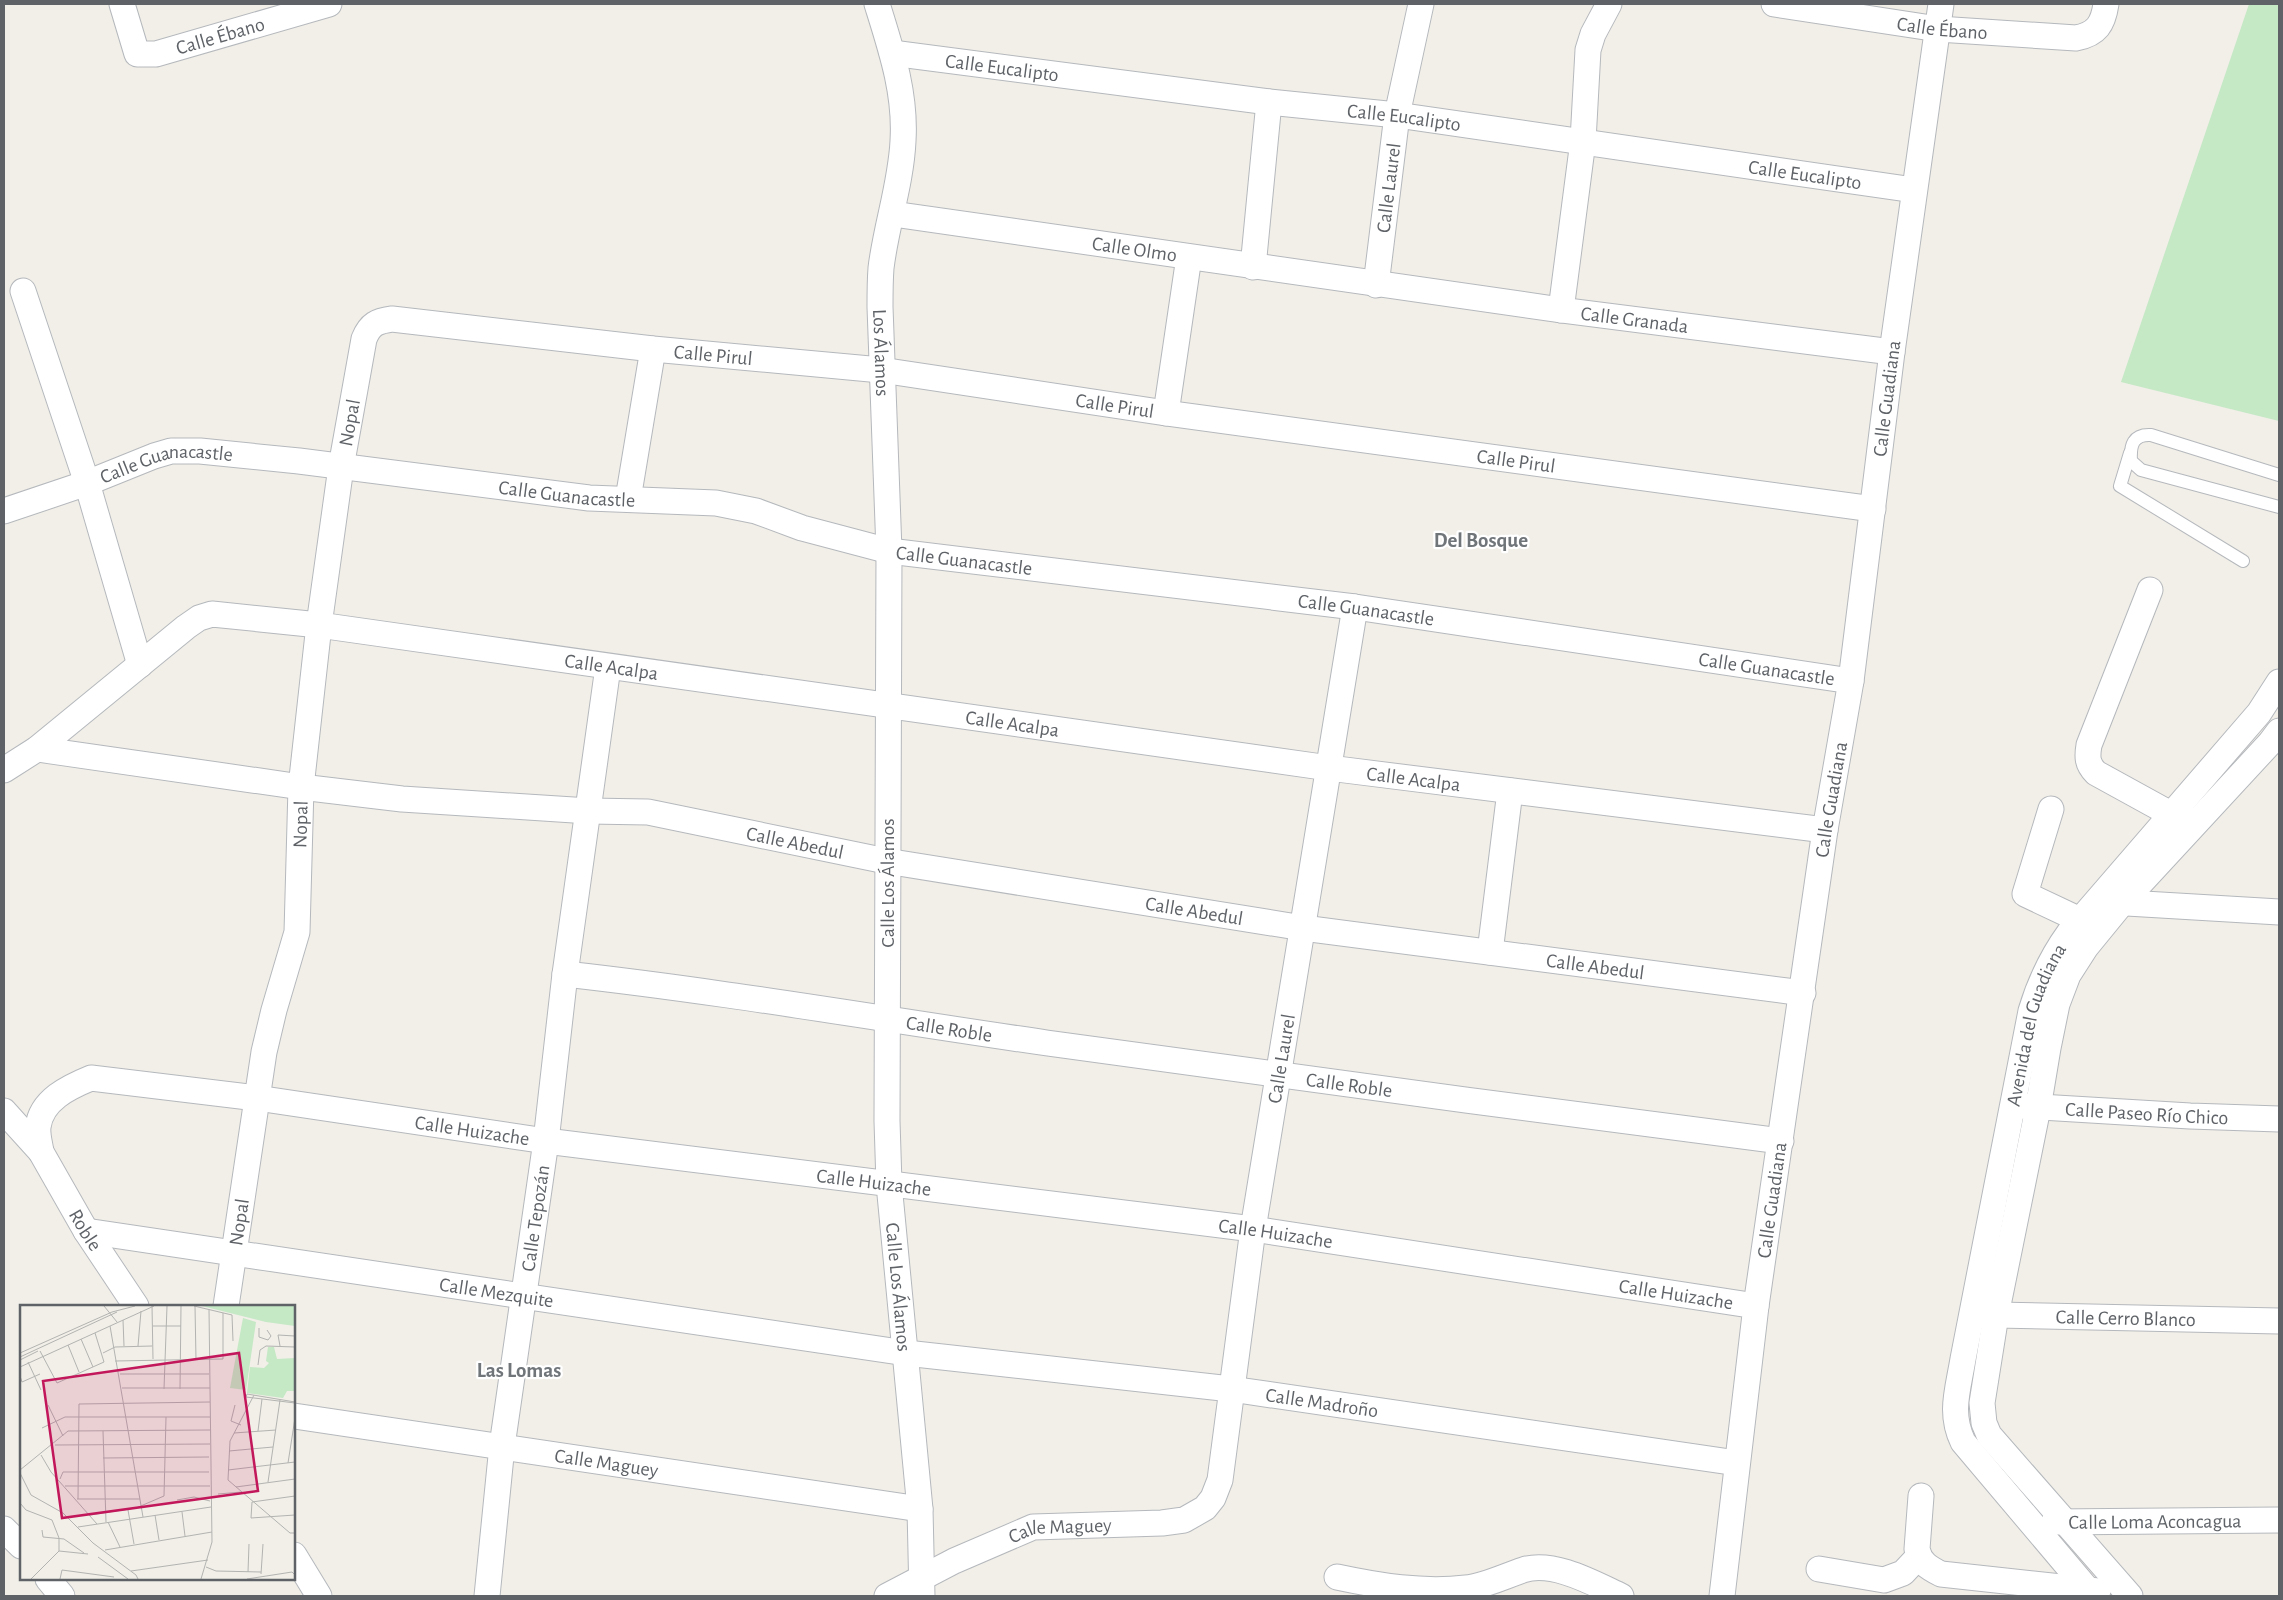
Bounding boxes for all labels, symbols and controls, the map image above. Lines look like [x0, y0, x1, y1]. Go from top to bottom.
street label: Calle Ébano [174, 14, 267, 59]
street label: Calle Ébano [1895, 14, 1988, 43]
street label: Calle Eucalipto [944, 51, 1060, 86]
street label: Calle Eucalipto [1346, 101, 1462, 135]
street label: Calle Laurel [1374, 142, 1404, 234]
street label: Calle Eucalipto [1747, 157, 1863, 193]
street label: Calle Olmo [1091, 234, 1178, 266]
street label: Calle Granada [1579, 304, 1689, 337]
street label: Los Álamos [869, 309, 892, 397]
street label: Calle Guadiana [1870, 339, 1905, 458]
street label: Calle Pirul [673, 342, 753, 369]
street label: Calle Pirul [1074, 391, 1155, 422]
street label: Nopal [336, 398, 364, 448]
street label: Calle Guanacastle [97, 442, 234, 488]
street label: Calle Pirul [1476, 446, 1556, 477]
street label: Calle Guanacastle [497, 478, 636, 511]
district label: Del Bosque [1434, 530, 1528, 551]
street label: Calle Guanacastle [895, 543, 1033, 579]
street label: Calle Guanacastle [1297, 591, 1435, 630]
street label: Calle Guanacastle [1697, 649, 1836, 689]
street label: Calle Acalpa [563, 651, 659, 684]
street label: Calle Acalpa [964, 708, 1060, 741]
street label: Calle Guadiana [1812, 740, 1851, 859]
street label: Calle Acalpa [1365, 764, 1462, 795]
street label: Nopal [290, 800, 312, 848]
street label: Calle Los Álamos [877, 818, 898, 948]
street label: Calle Abedul [745, 824, 845, 863]
street label: Calle Abedul [1144, 894, 1244, 929]
street label: Avenida del Guadiana [2004, 940, 2070, 1108]
street label: Calle Abedul [1545, 951, 1645, 983]
street label: Calle Roble [905, 1013, 993, 1046]
street label: Calle Laurel [1265, 1013, 1299, 1105]
street label: Calle Roble [1305, 1070, 1393, 1101]
street label: Calle Paseo Río Chico [2065, 1100, 2229, 1128]
street label: Calle Huizache [414, 1113, 531, 1149]
street label: Calle Guadiana [1754, 1141, 1791, 1260]
street label: Calle Tepozán [518, 1164, 553, 1273]
street label: Calle Huizache [815, 1166, 932, 1200]
street label: Nopal [226, 1197, 253, 1247]
street label: Roble [65, 1206, 105, 1255]
street label: Calle Huizache [1217, 1216, 1334, 1252]
street label: Calle Los Álamos [882, 1222, 914, 1353]
street label: Calle Mezquite [438, 1275, 555, 1311]
street label: Calle Huizache [1617, 1276, 1735, 1313]
inset map [20, 1305, 295, 1580]
street label: Calle Cerro Blanco [2055, 1307, 2196, 1330]
district label: Las Lomas [477, 1360, 561, 1381]
street label: Calle Madroño [1264, 1385, 1379, 1421]
street label: Calle Maguey [553, 1446, 660, 1481]
street label: Calle Loma Aconcagua [2068, 1511, 2242, 1533]
street label: Calle Maguey [1006, 1516, 1112, 1547]

